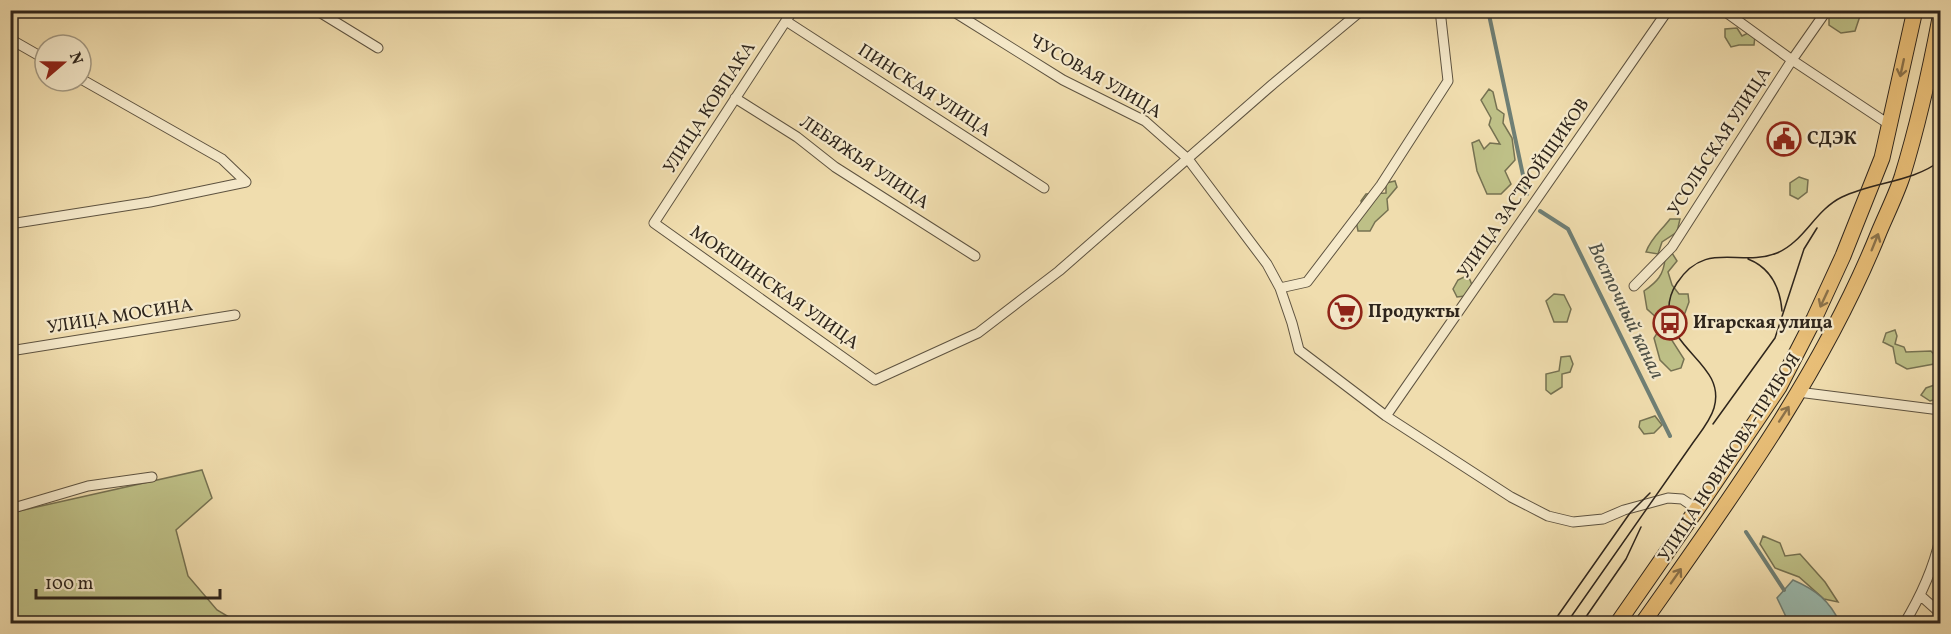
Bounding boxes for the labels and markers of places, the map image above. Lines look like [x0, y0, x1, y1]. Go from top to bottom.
public building icon: СДЭК [1766, 121, 1802, 157]
place label: СДЭК [1807, 127, 1857, 152]
supermarket icon: Продукты [1327, 294, 1363, 330]
place label: Продукты [1368, 300, 1460, 325]
bus stop icon: Игарская улица [1652, 305, 1688, 341]
place label: Игарская улица [1693, 311, 1833, 336]

